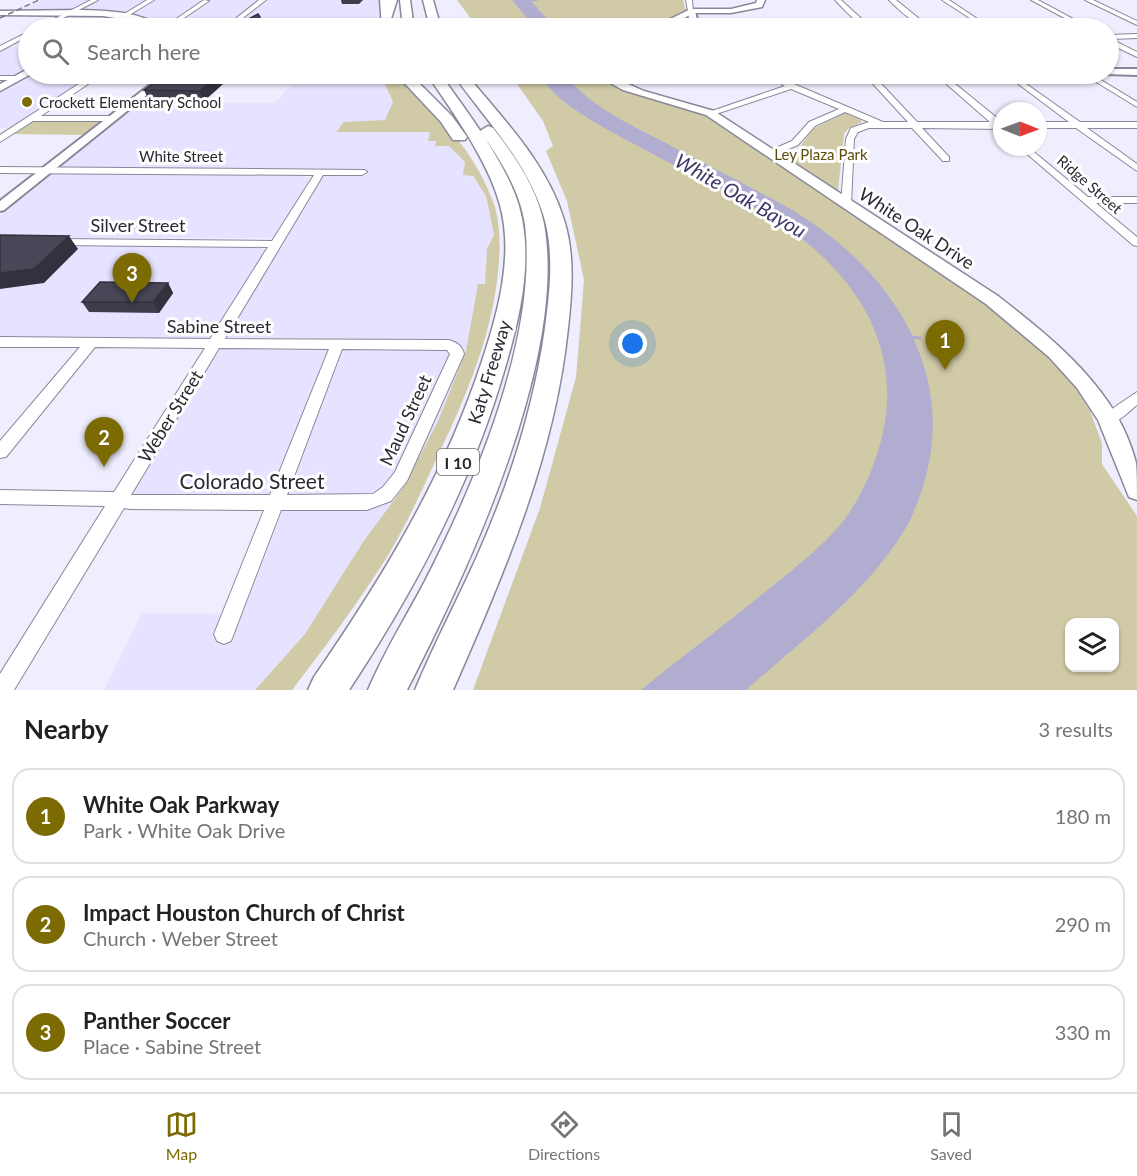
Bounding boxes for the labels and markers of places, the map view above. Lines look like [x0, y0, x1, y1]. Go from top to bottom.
place label: Crockett Elementary School [39, 93, 221, 111]
marker: Crockett Elementary School [20, 95, 34, 109]
pin: 3 [112, 254, 152, 303]
pin: 1 [926, 320, 964, 370]
pin: 2 [84, 418, 124, 467]

